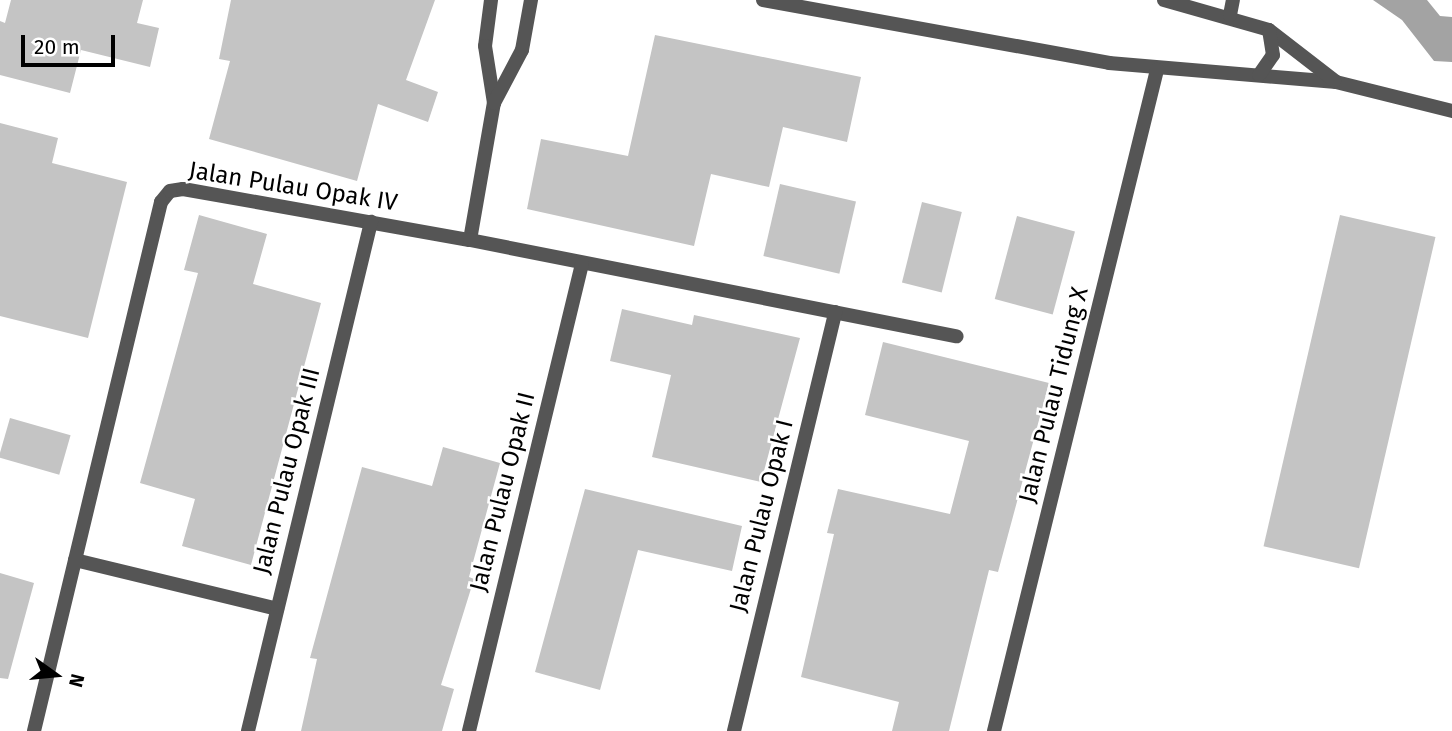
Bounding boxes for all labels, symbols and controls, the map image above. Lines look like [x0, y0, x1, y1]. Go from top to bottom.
scale bar [24, 21, 119, 65]
text: 20 m [34, 34, 80, 60]
street label: Jalan Pulau Opak IV [187, 156, 399, 218]
street label: Jalan Pulau Tidung X [1013, 284, 1095, 506]
street label: Jalan Pulau Opak III [247, 365, 327, 577]
street label: Jalan Pulau Opak II [464, 389, 542, 595]
street label: Jalan Pulau Opak I [724, 417, 800, 615]
north arrow [21, 640, 91, 710]
text: N [64, 671, 90, 690]

